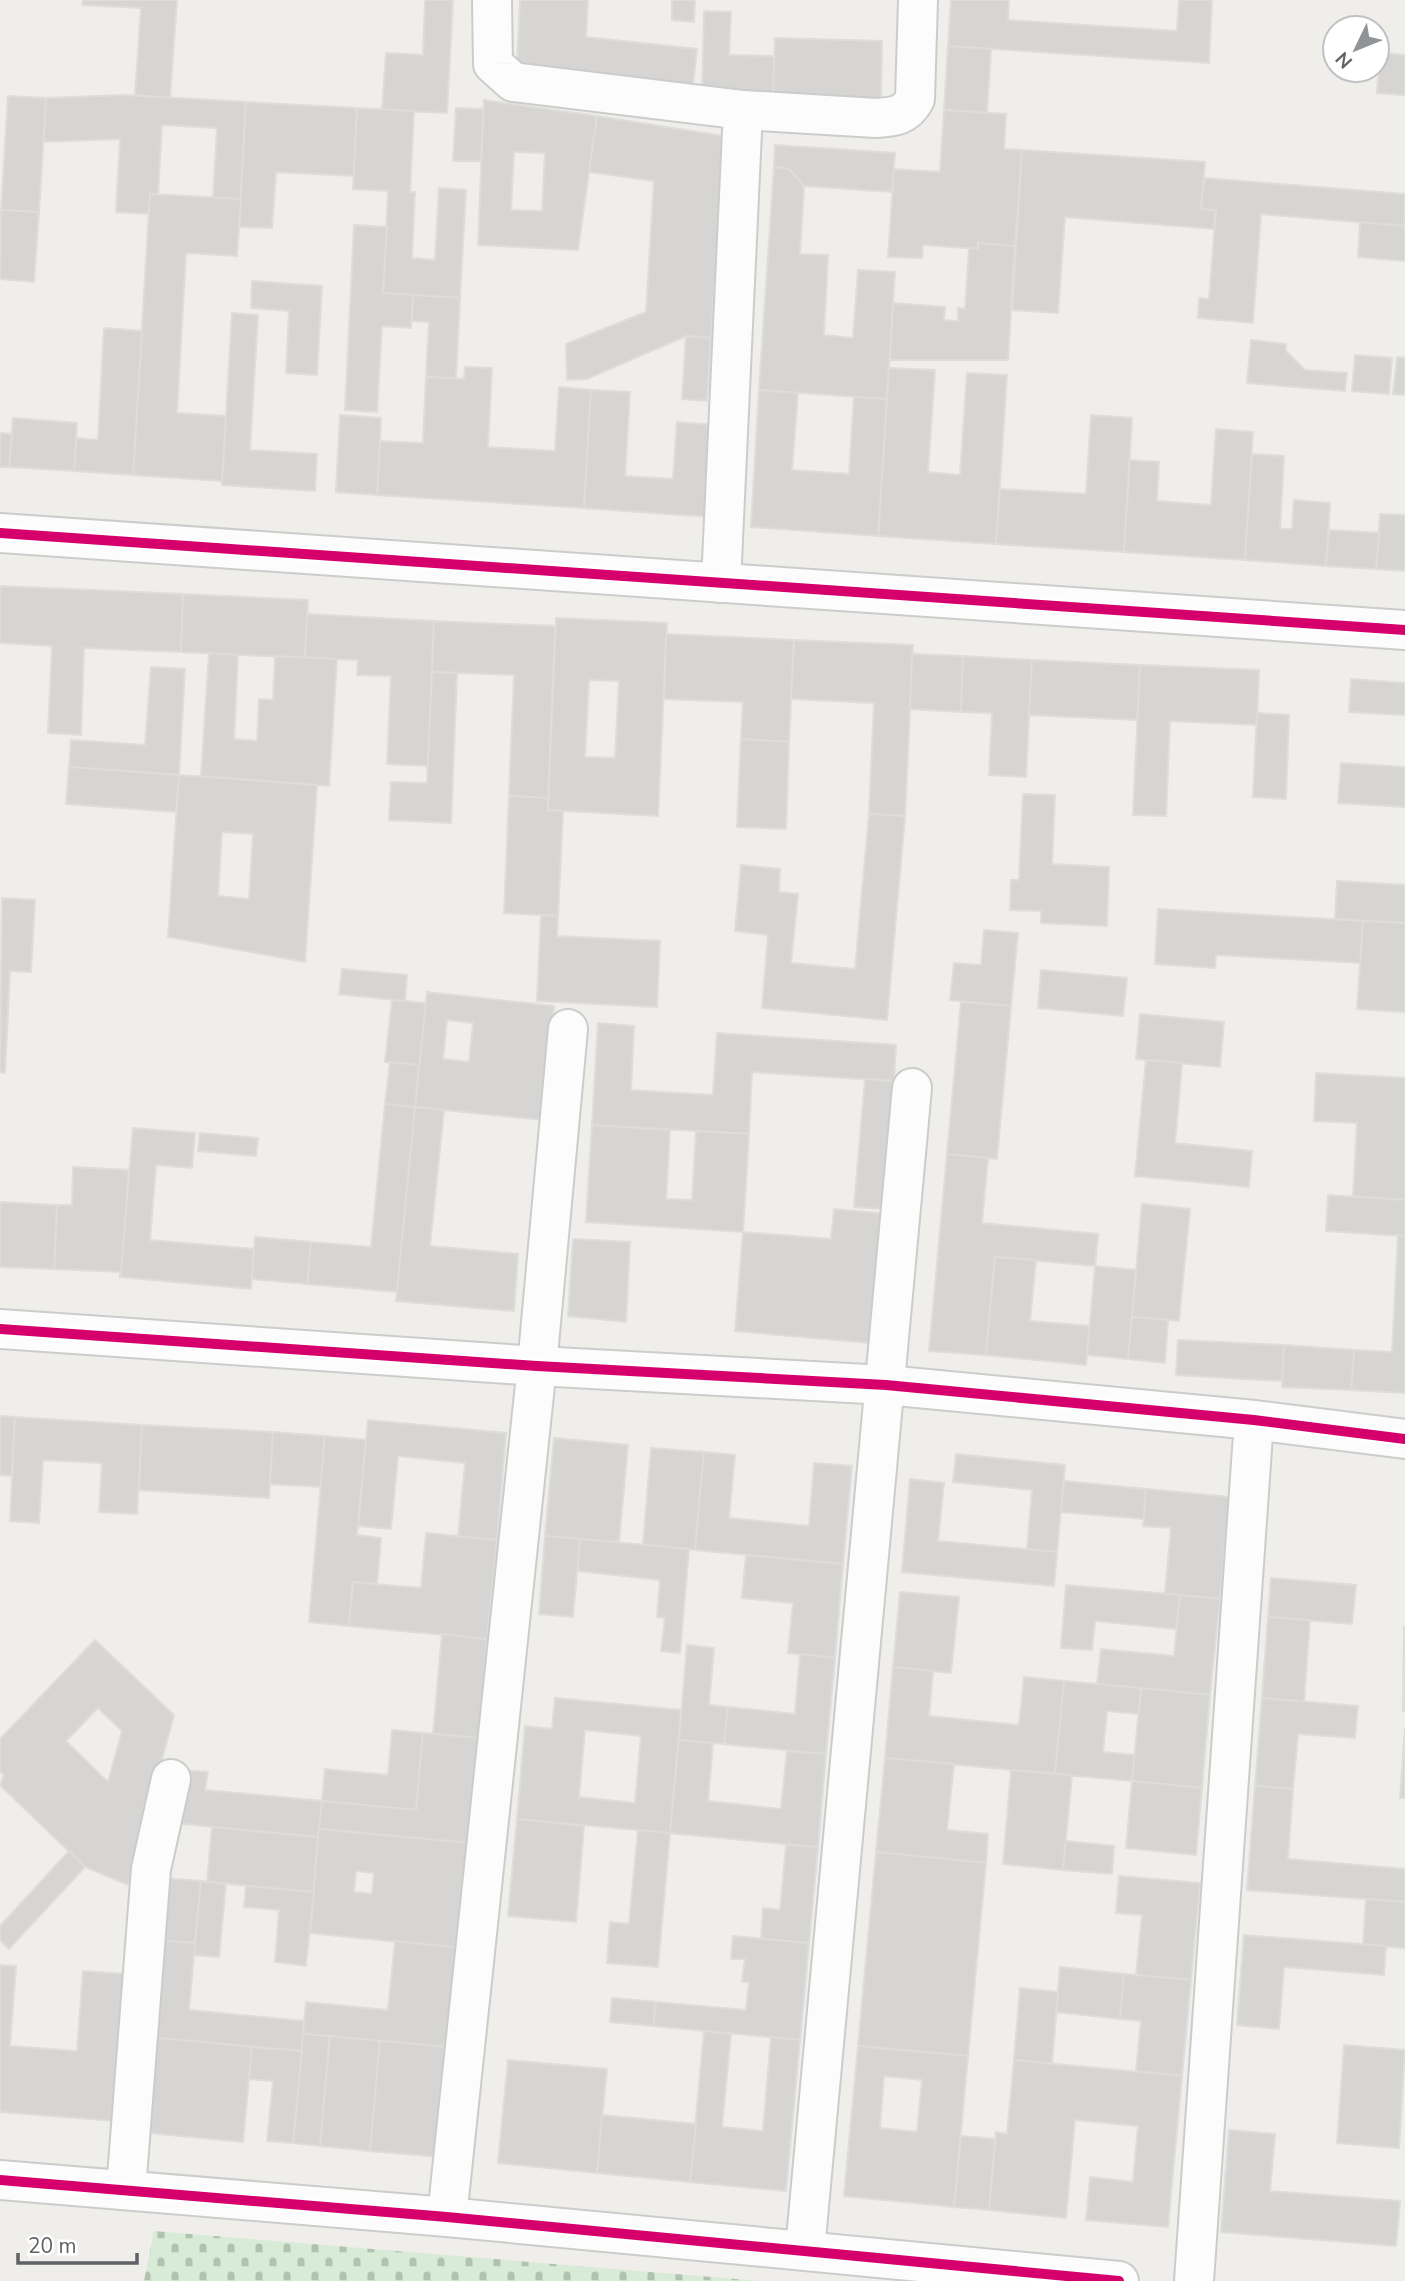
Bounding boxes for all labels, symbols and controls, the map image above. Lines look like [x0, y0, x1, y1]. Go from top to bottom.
north arrow [1321, 14, 1391, 84]
text: N [1330, 46, 1359, 74]
scale bar [18, 2222, 136, 2266]
text: 20 m [28, 2232, 77, 2260]

